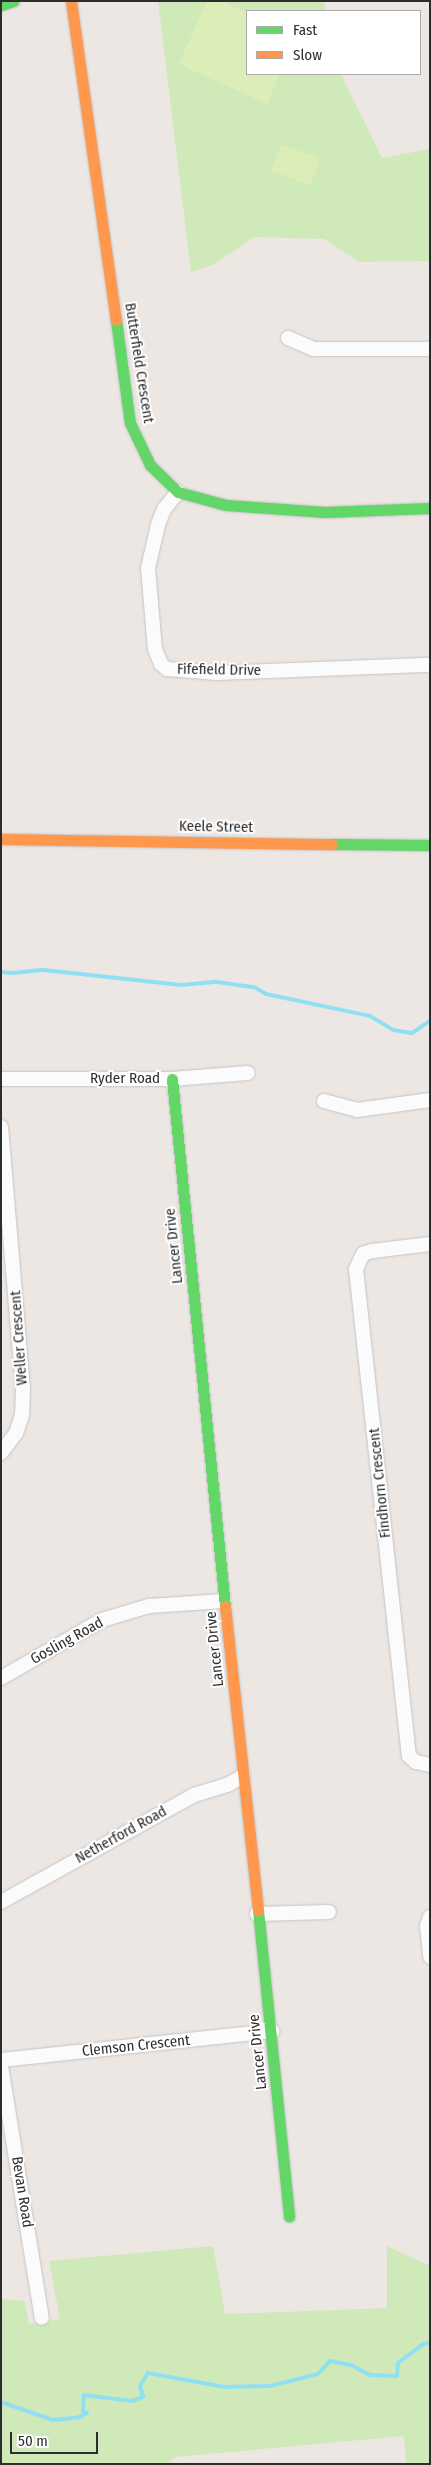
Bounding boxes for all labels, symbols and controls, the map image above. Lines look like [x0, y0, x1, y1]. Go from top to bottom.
legend [246, 10, 421, 75]
text: Fast [293, 21, 317, 39]
text: Slow [293, 46, 322, 64]
street label: Butterfield Crescent [121, 302, 157, 424]
street label: Fifefield Drive [177, 660, 261, 680]
street label: Keele Street [179, 817, 253, 837]
street label: Ryder Road [90, 1070, 160, 1088]
street label: Lancer Drive [161, 1207, 187, 1285]
street label: Weller Crescent [7, 1290, 31, 1386]
street label: Findhorn Crescent [365, 1427, 395, 1539]
street label: Lancer Drive [202, 1610, 228, 1688]
street label: Gosling Road [28, 1614, 106, 1668]
street label: Netherford Road [72, 1802, 170, 1868]
street label: Lancer Drive [245, 2013, 271, 2091]
street label: Clemson Crescent [81, 2031, 191, 2061]
street label: Bevan Road [7, 2155, 37, 2229]
scale bar [12, 2422, 100, 2454]
text: 50 m [18, 2432, 48, 2450]

